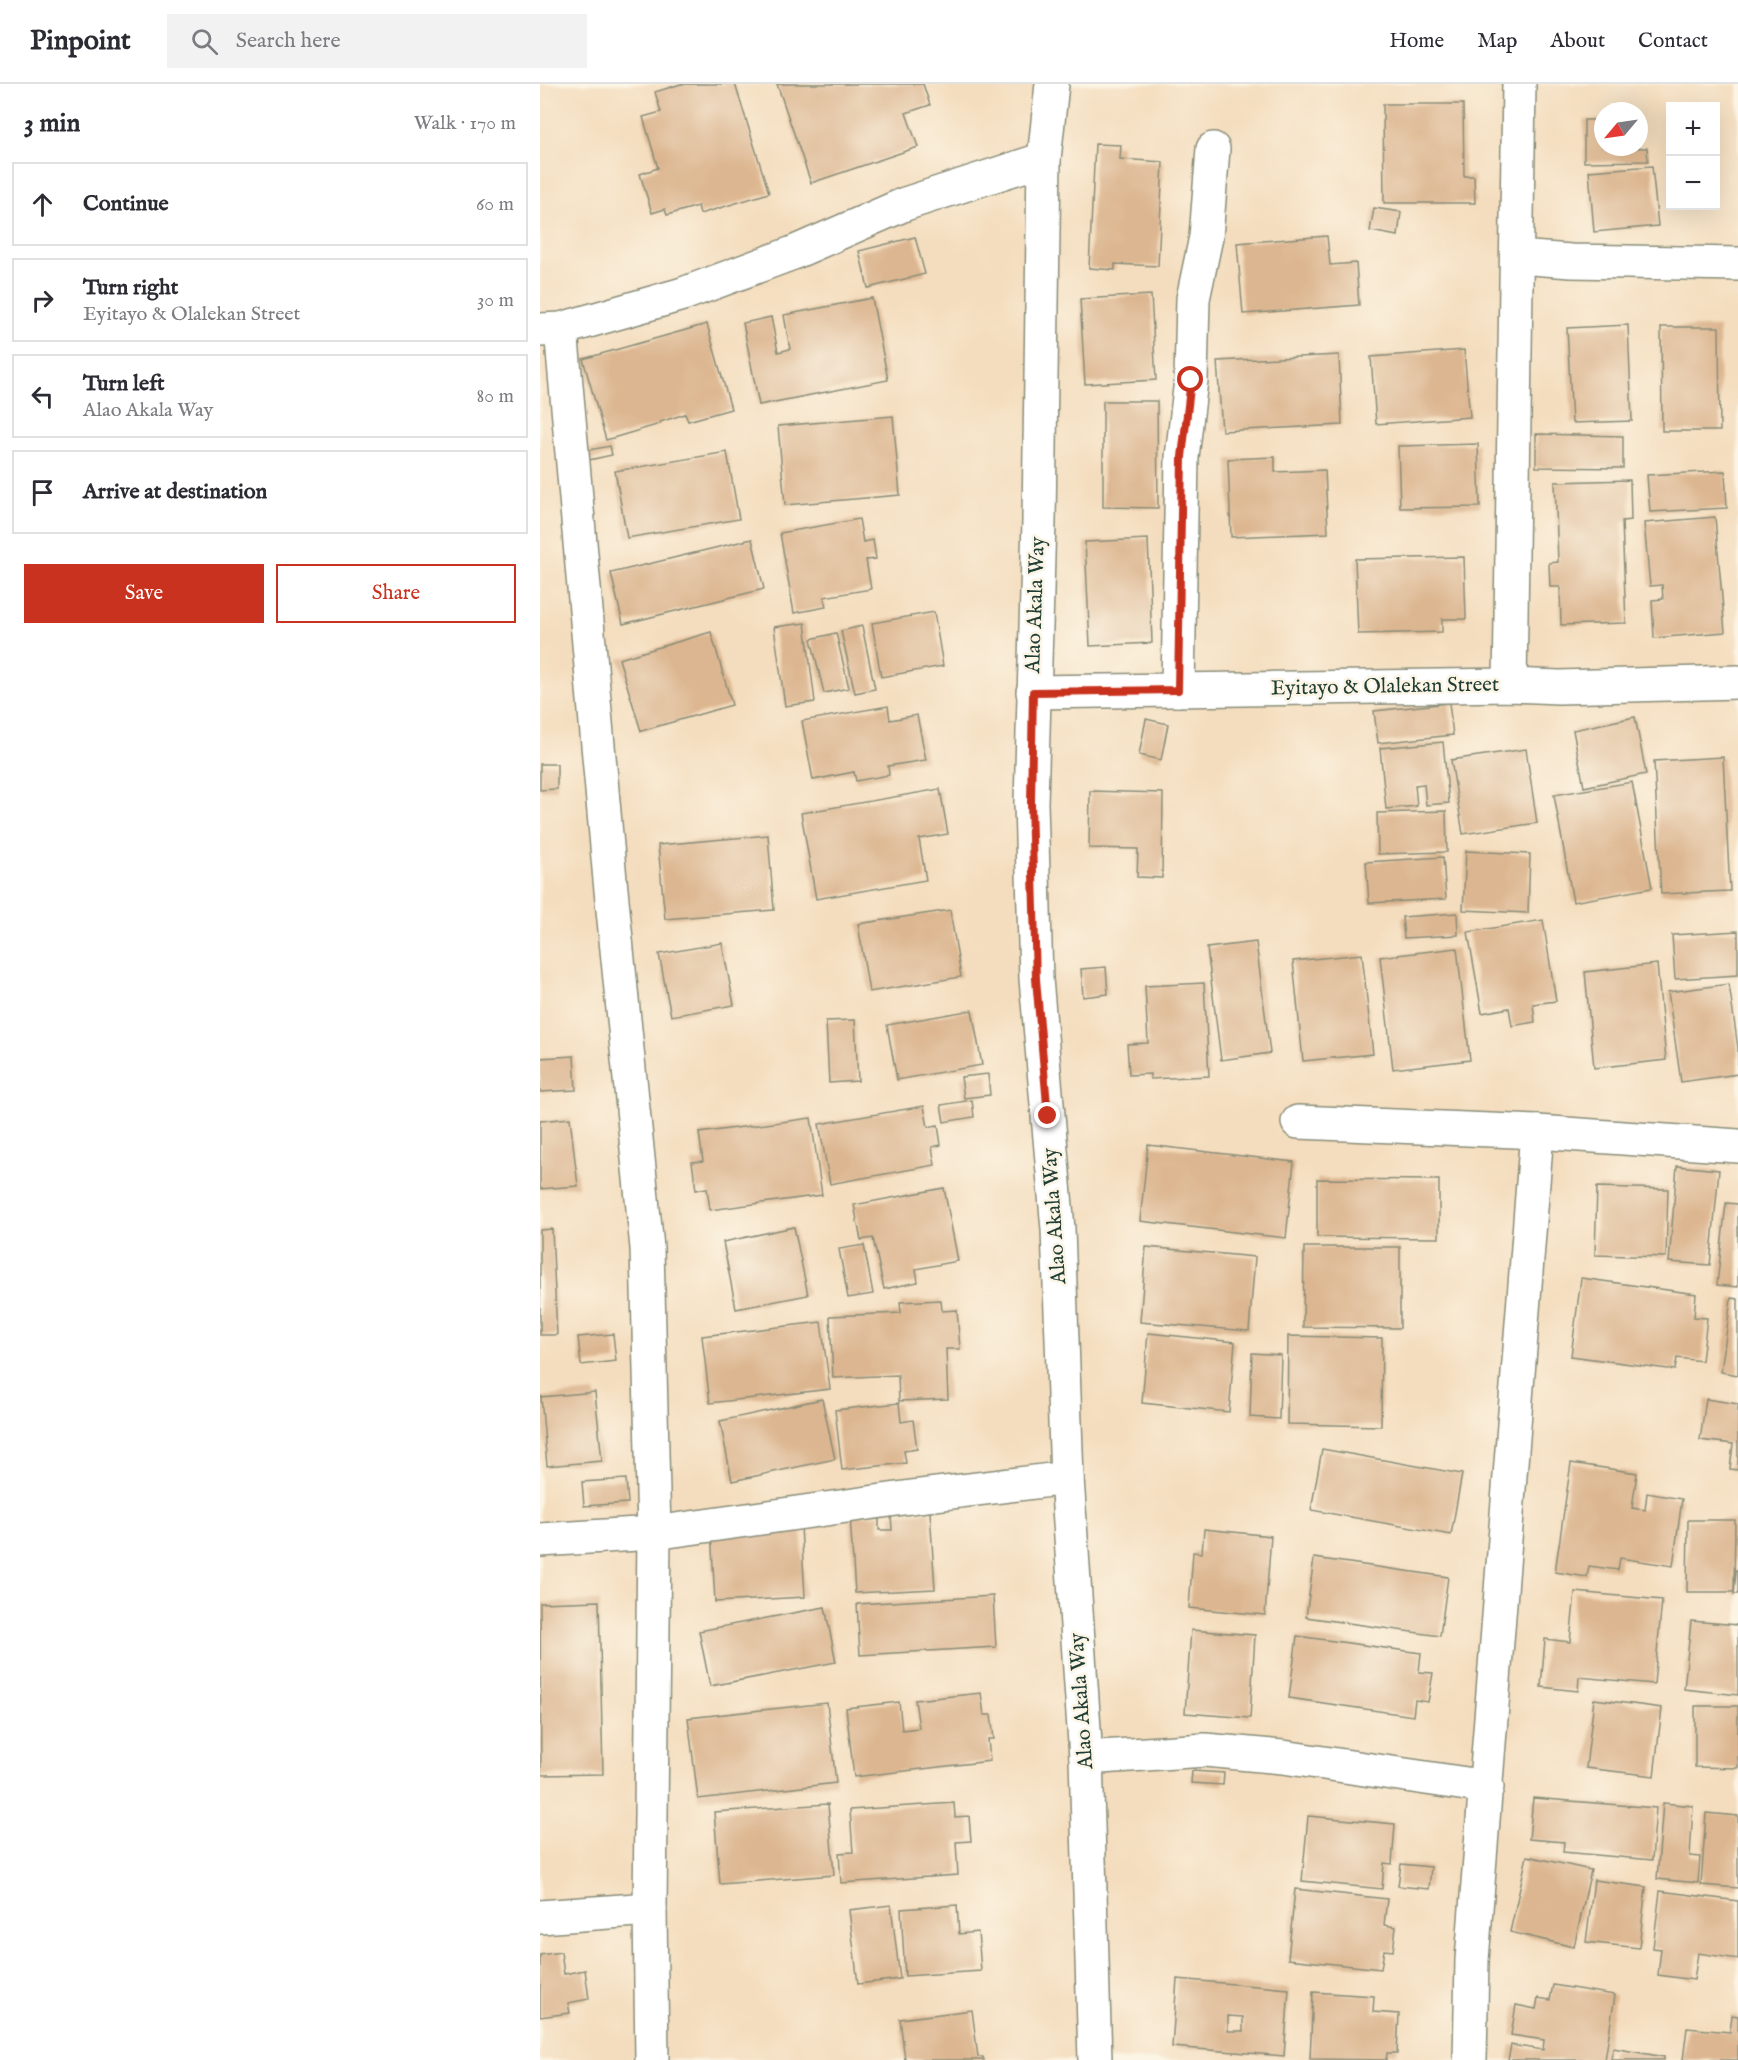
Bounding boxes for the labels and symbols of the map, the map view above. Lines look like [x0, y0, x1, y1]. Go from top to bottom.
north arrow [1594, 102, 1648, 156]
route start [1177, 366, 1203, 392]
street label: Alao Akala Way [1020, 536, 1052, 675]
street label: Eyitayo & Olalekan Street [1271, 672, 1499, 702]
route end [1034, 1102, 1060, 1128]
street label: Alao Akala Way [1037, 1146, 1073, 1286]
street label: Alao Akala Way [1064, 1631, 1100, 1771]

